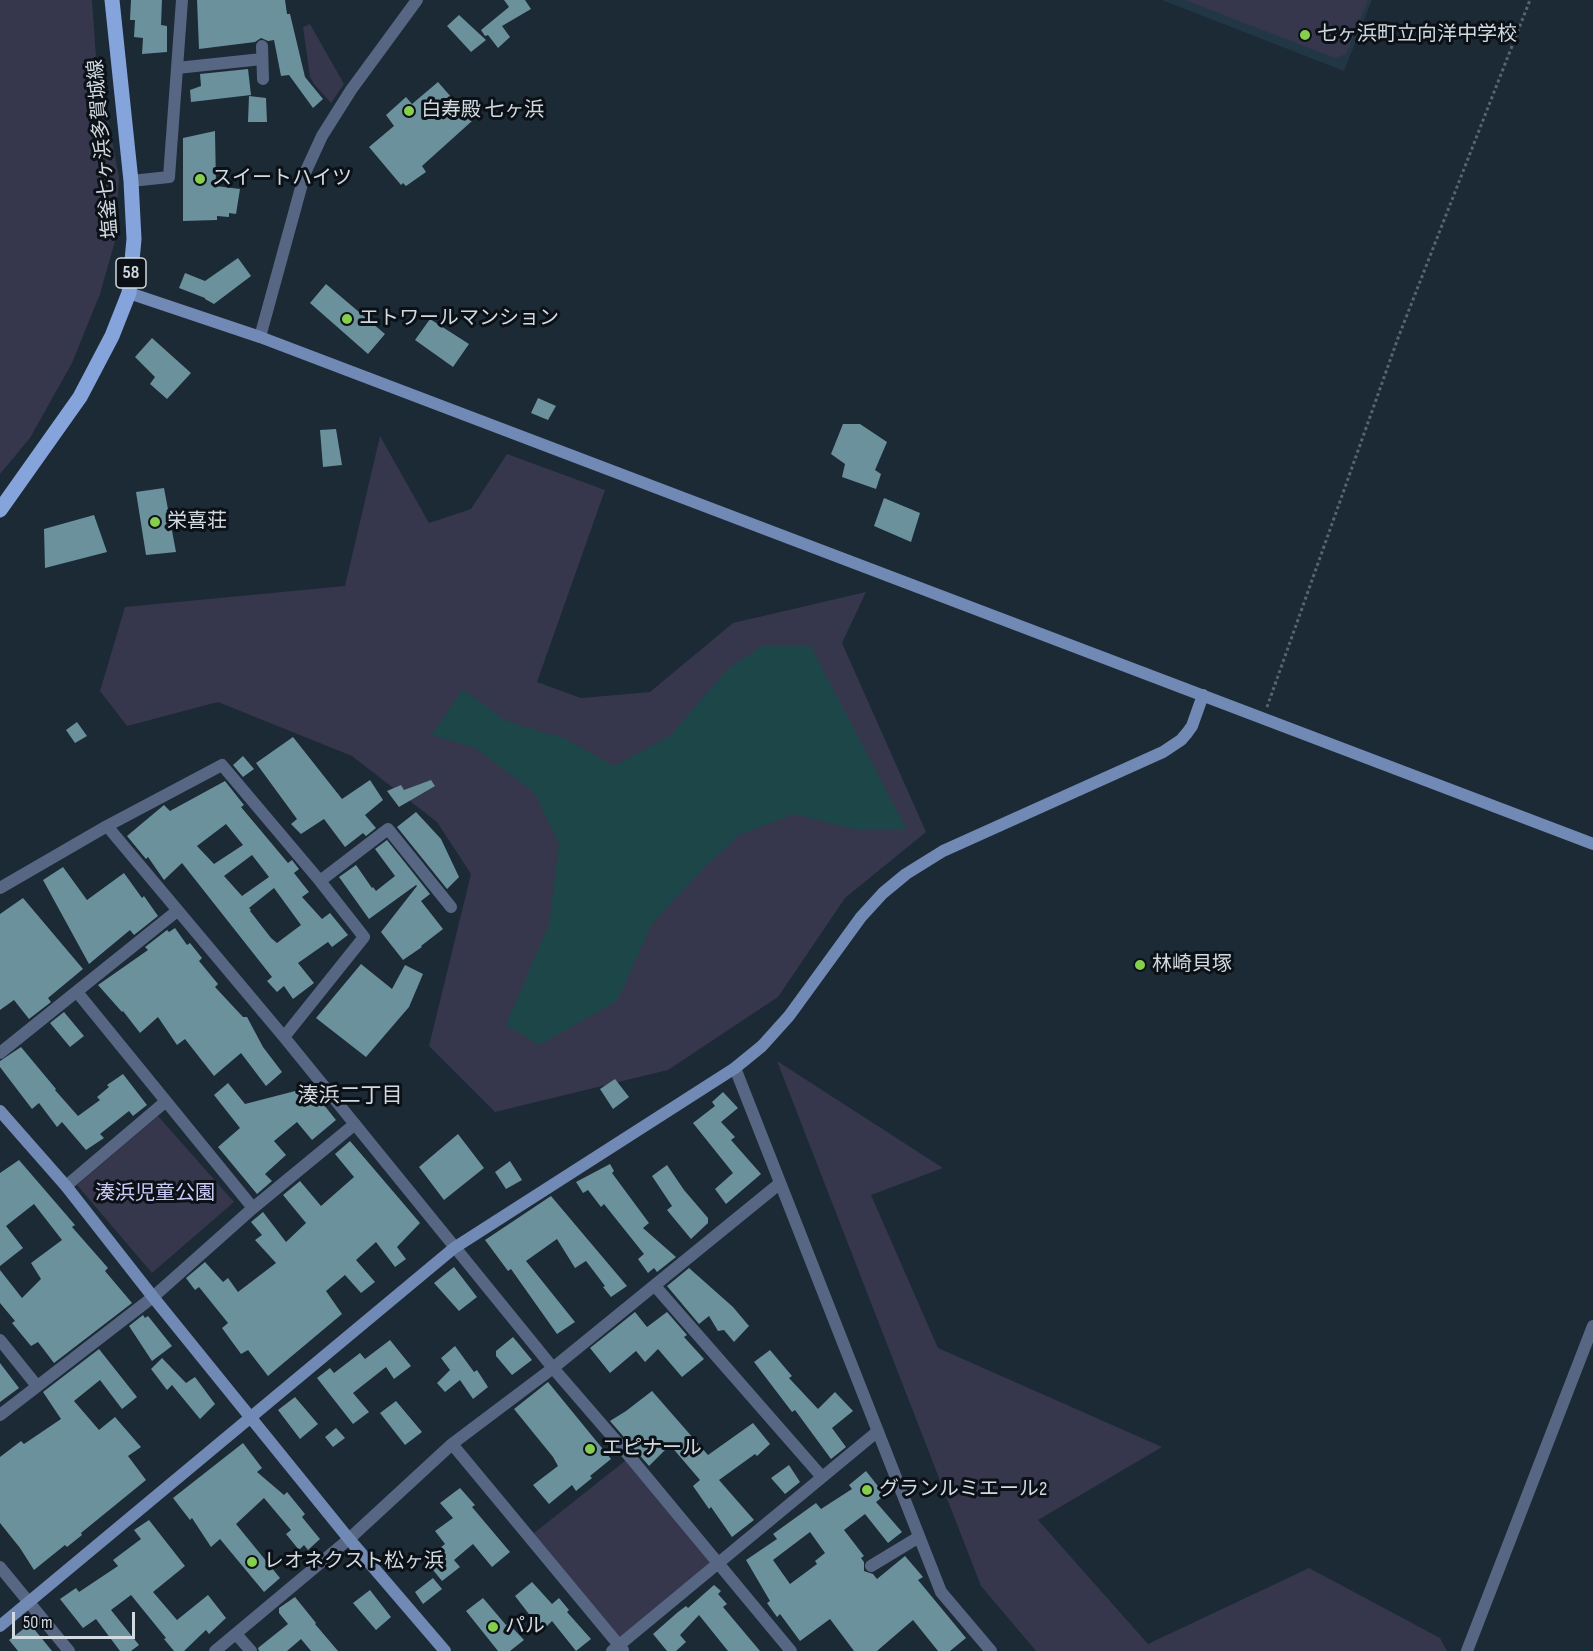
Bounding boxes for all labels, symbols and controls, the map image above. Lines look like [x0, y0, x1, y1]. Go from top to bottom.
place label: 七ヶ浜町立向洋中学校 [1317, 23, 1517, 47]
marker: 七ヶ浜町立向洋中学校 [1298, 28, 1312, 42]
street label: 塩釜七ヶ浜多賀城線 [84, 58, 124, 240]
place label: 白寿殿 七ヶ浜 [421, 99, 544, 123]
marker: 白寿殿 七ヶ浜 [402, 104, 416, 118]
place label: スイートハイツ [212, 167, 352, 191]
marker: スイートハイツ [193, 172, 207, 186]
road number: 58 [116, 258, 146, 288]
place label: エトワールマンション [359, 307, 559, 331]
marker: エトワールマンション [340, 312, 354, 326]
place label: 栄喜荘 [167, 510, 227, 534]
marker: 栄喜荘 [148, 515, 162, 529]
place label: 林崎貝塚 [1152, 953, 1232, 977]
marker: 林崎貝塚 [1133, 958, 1147, 972]
district label: 湊浜二丁目 [298, 1084, 402, 1110]
park label: 湊浜児童公園 [95, 1182, 215, 1206]
place label: エピナール [602, 1437, 702, 1461]
marker: エピナール [583, 1442, 597, 1456]
place label: グランルミエール2 [879, 1478, 1047, 1502]
marker: グランルミエール2 [860, 1483, 874, 1497]
place label: レオネクスト松ヶ浜 [264, 1550, 444, 1574]
marker: レオネクスト松ヶ浜 [245, 1555, 259, 1569]
scale bar [15, 1600, 138, 1638]
text: 50 m [23, 1612, 53, 1633]
place label: パル [505, 1615, 545, 1639]
marker: パル [486, 1620, 500, 1634]

